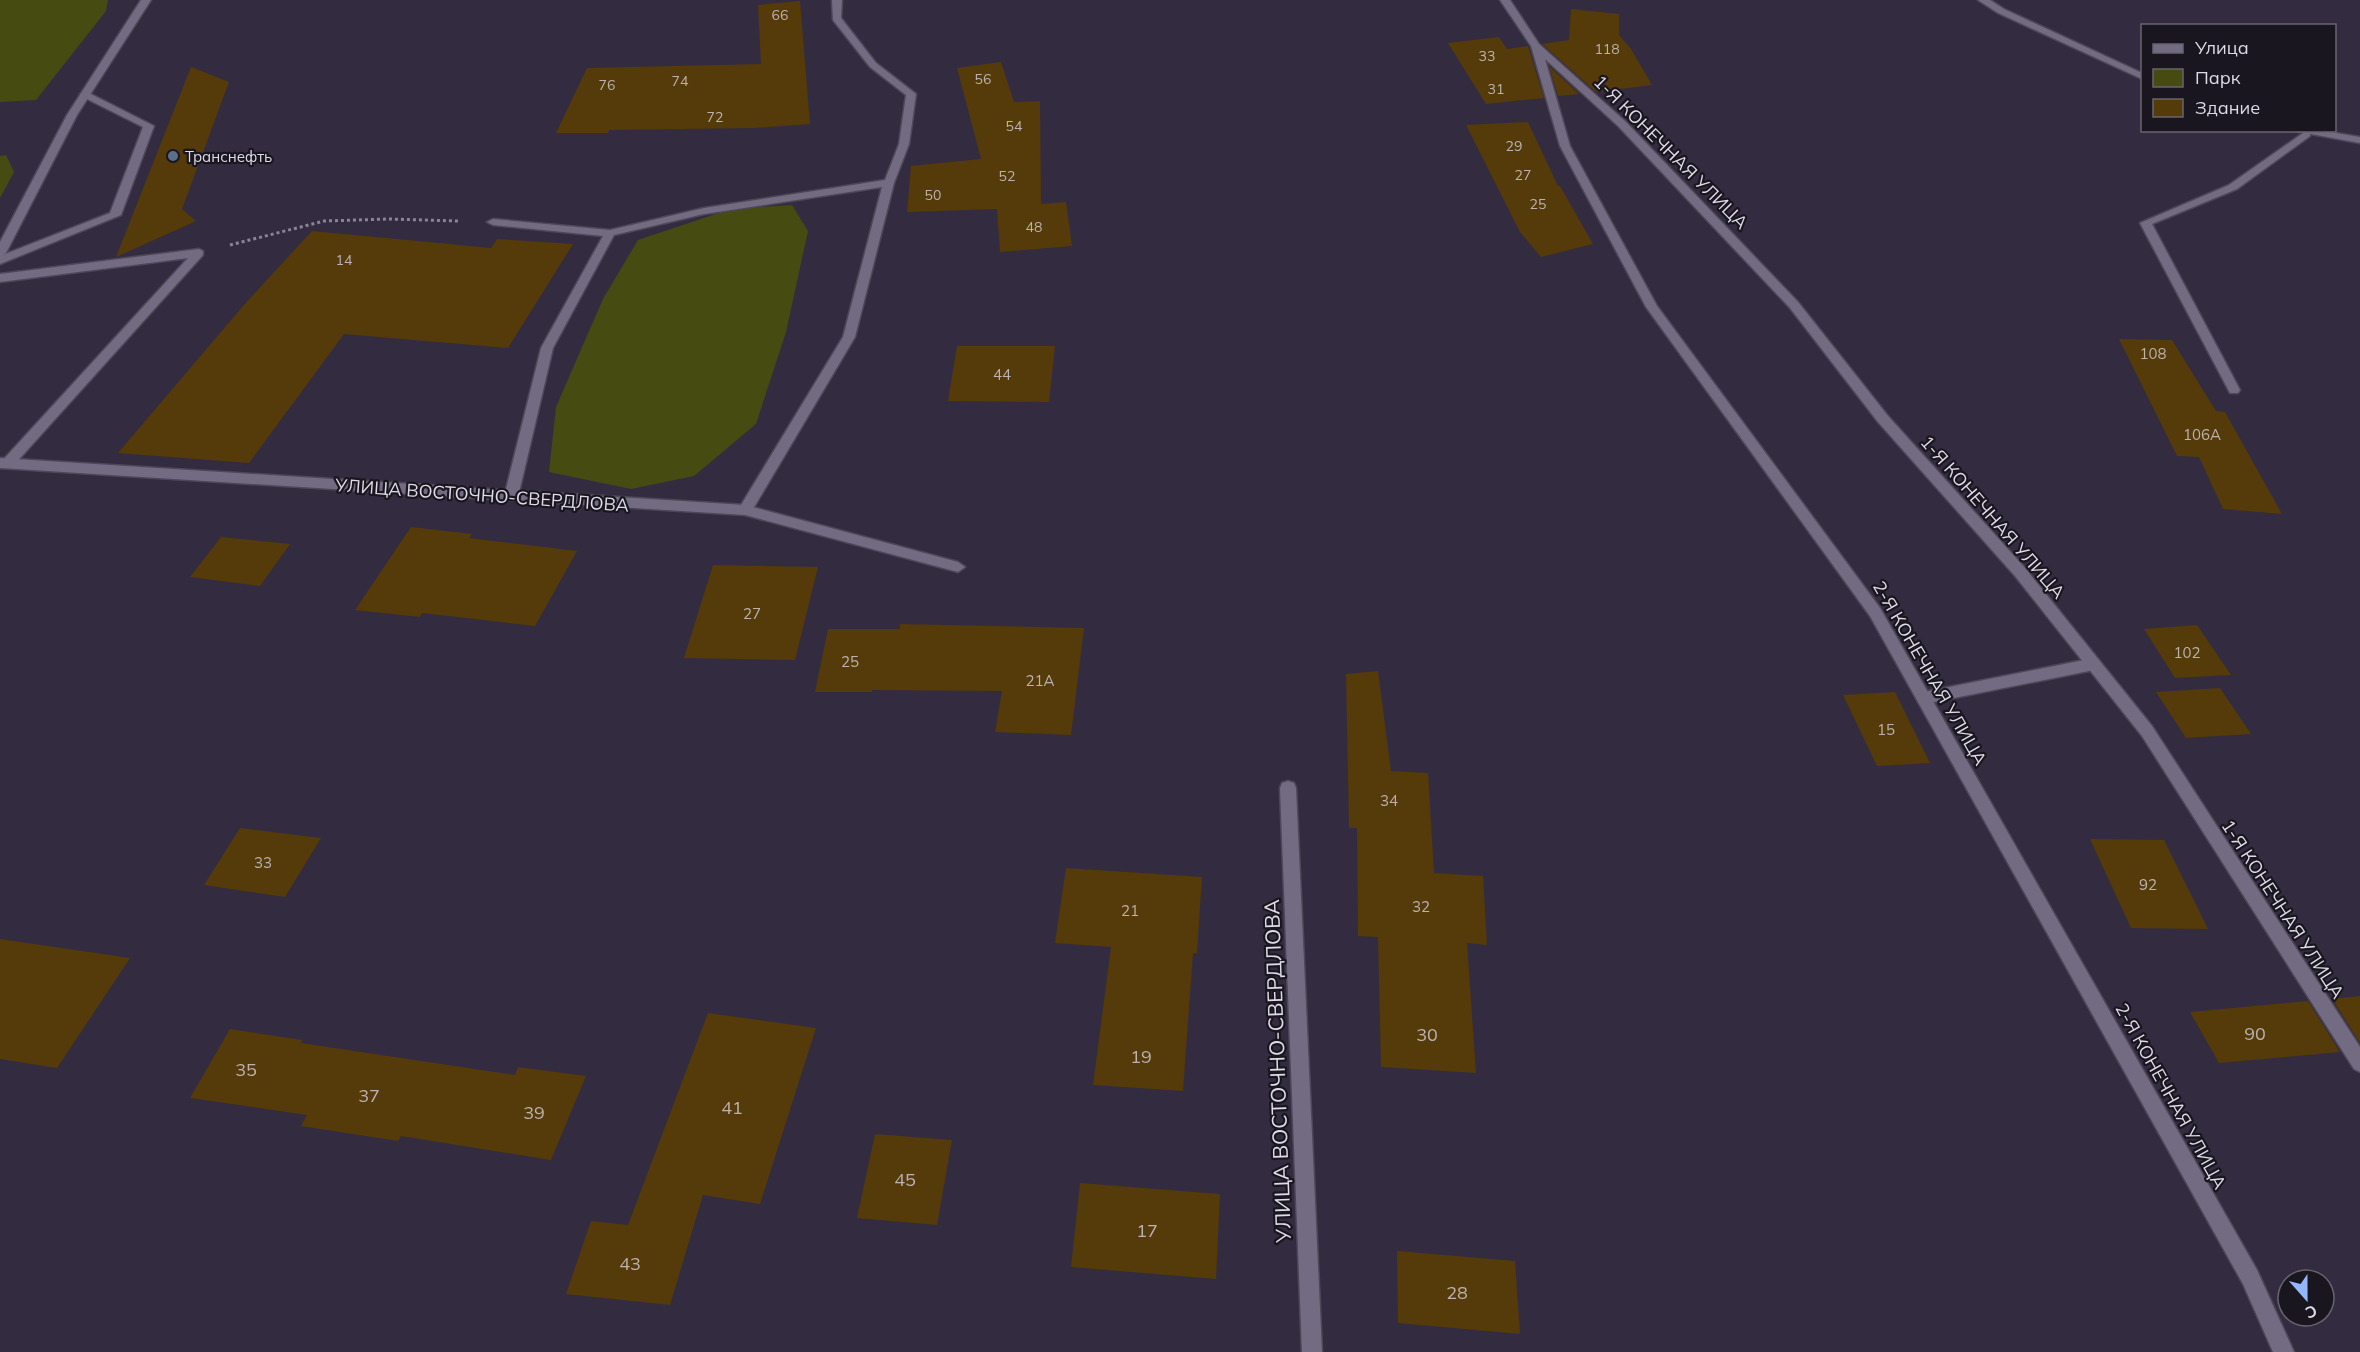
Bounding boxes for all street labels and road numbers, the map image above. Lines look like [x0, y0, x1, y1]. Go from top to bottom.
street label: 1-Я КОНЕЧНАЯ УЛИЦА [1589, 70, 1753, 234]
street label: 1-Я КОНЕЧНАЯ УЛИЦА [1916, 431, 2070, 603]
street label: УЛИЦА ВОСТОЧНО-СВЕРДЛОВА [333, 473, 630, 517]
street label: 2-Я КОНЕЧНАЯ УЛИЦА [1868, 577, 1992, 769]
street label: 1-Я КОНЕЧНАЯ УЛИЦА [2216, 815, 2350, 1003]
street label: УЛИЦА ВОСТОЧНО-СВЕРДЛОВА [1258, 898, 1296, 1244]
street label: 2-Я КОНЕЧНАЯ УЛИЦА [2110, 999, 2232, 1193]

